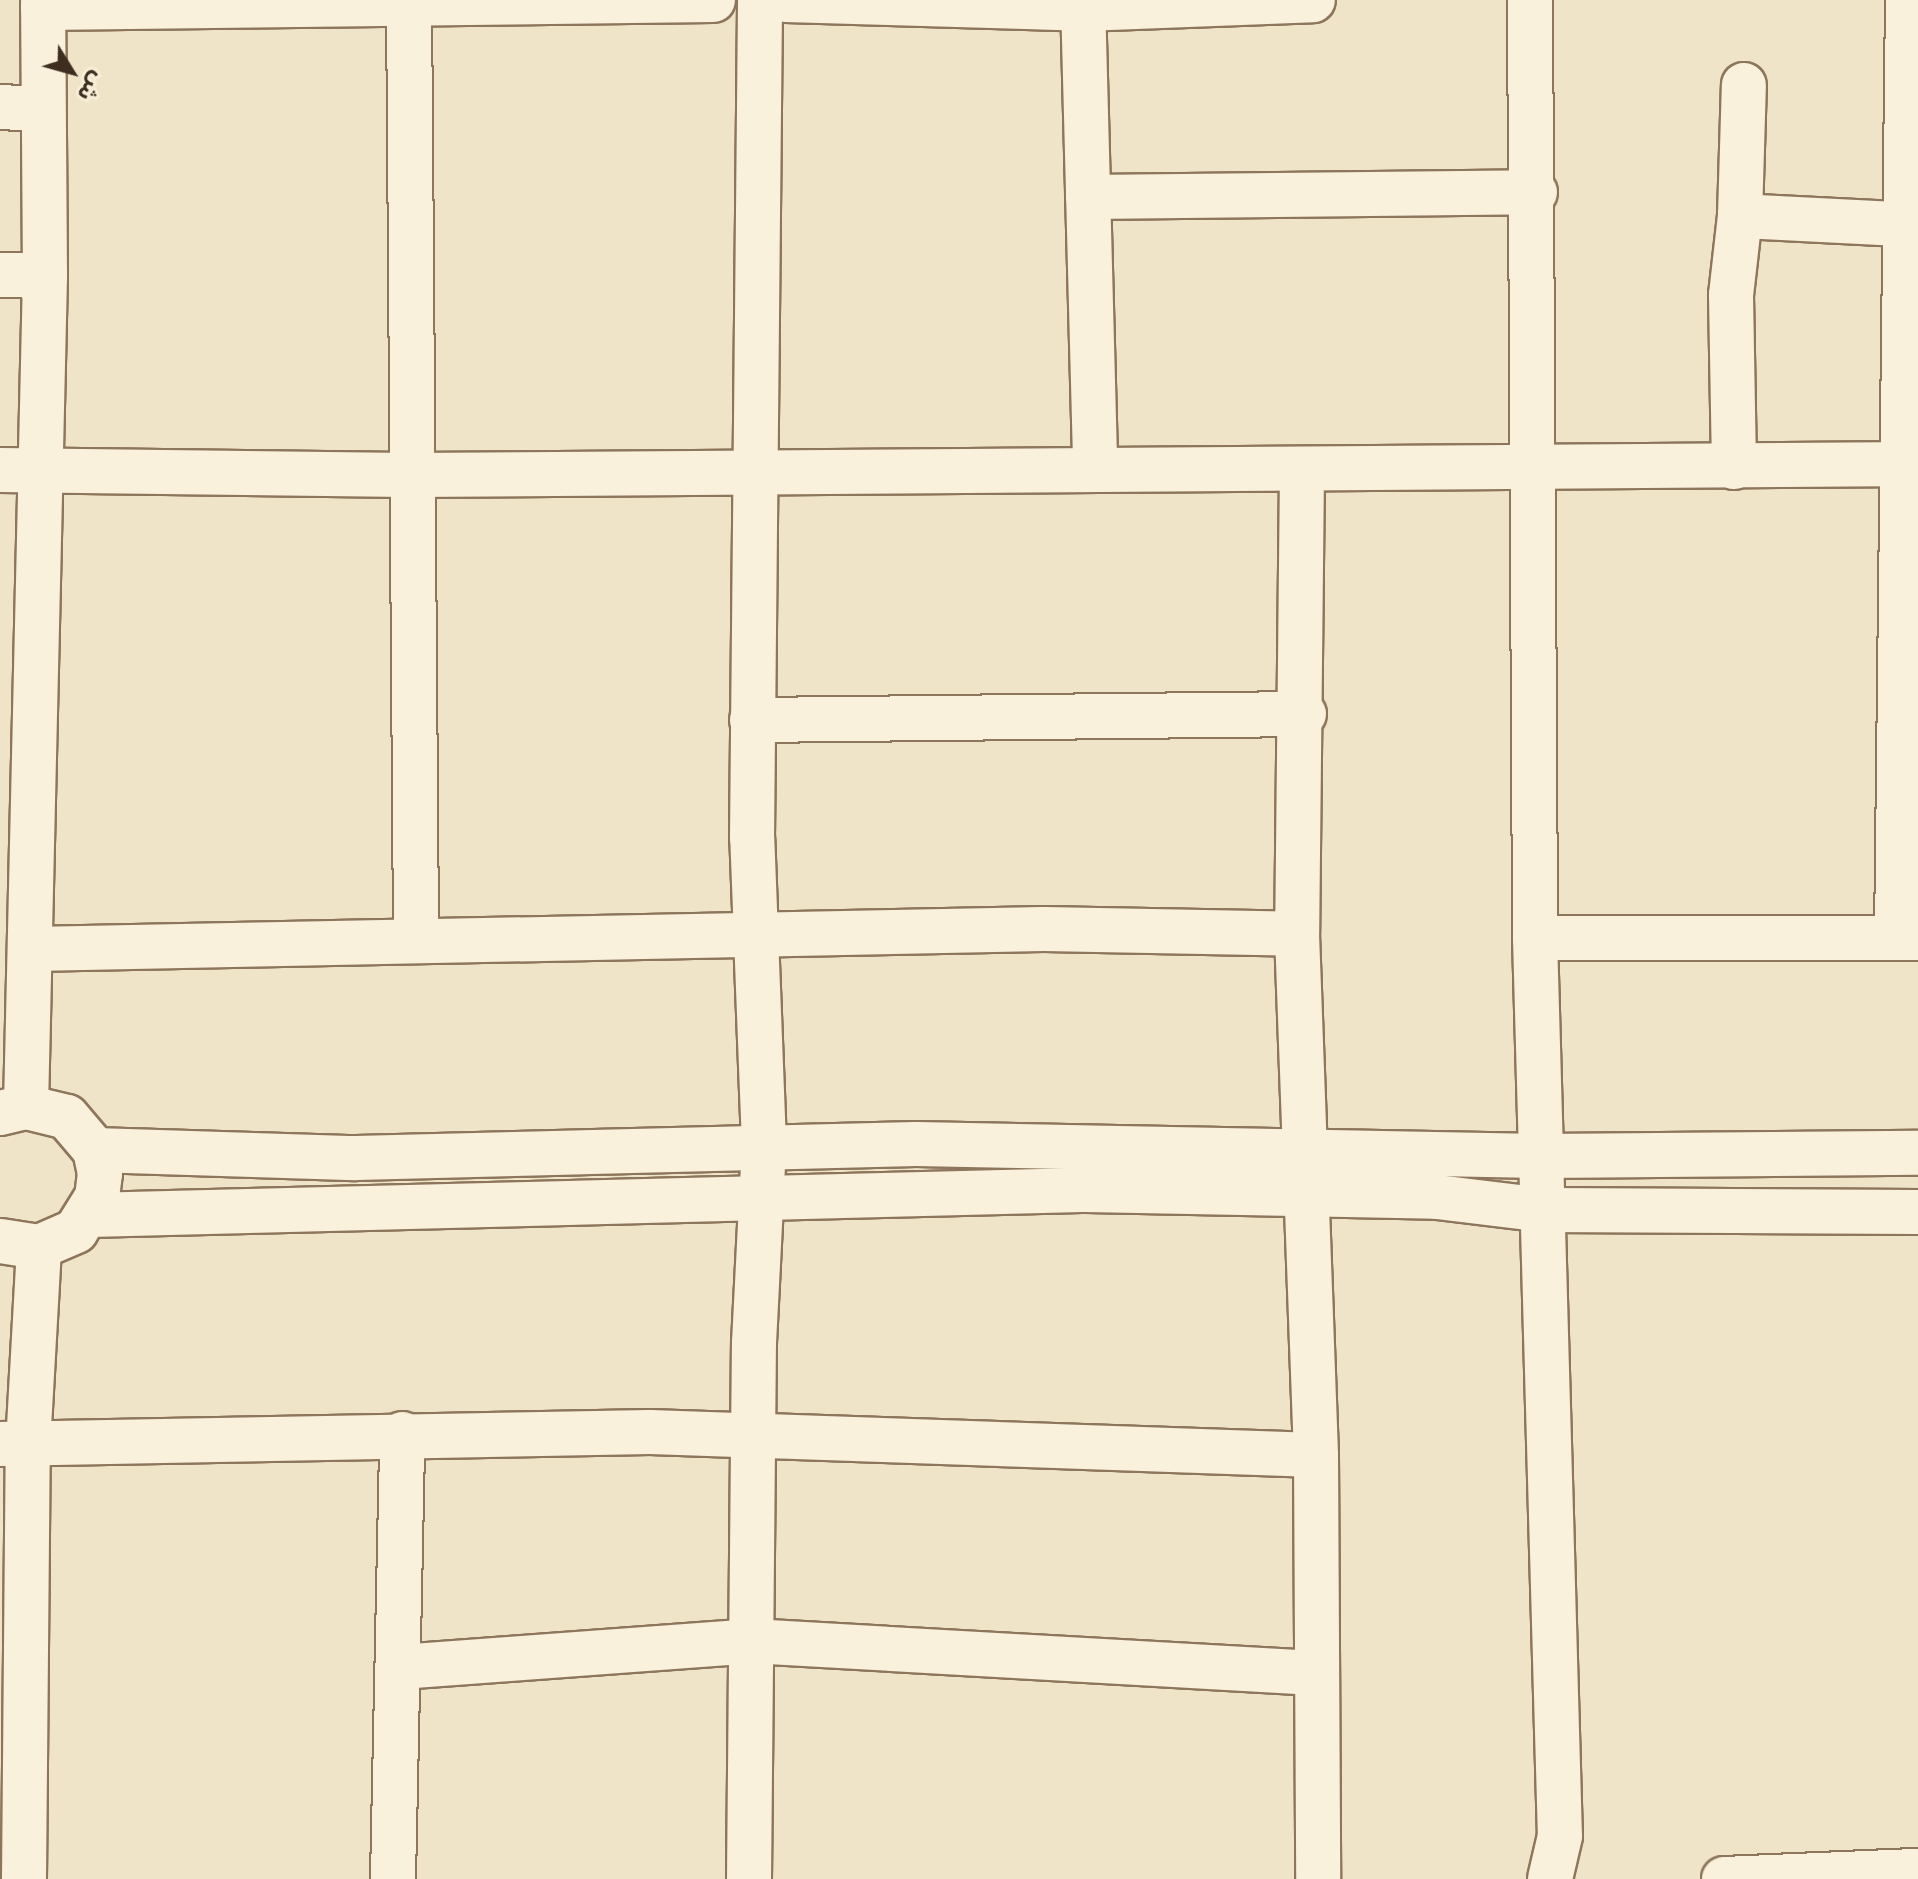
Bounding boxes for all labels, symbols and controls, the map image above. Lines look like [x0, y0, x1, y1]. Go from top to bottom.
north arrow [32, 32, 112, 112]
text: ش [64, 61, 119, 112]

